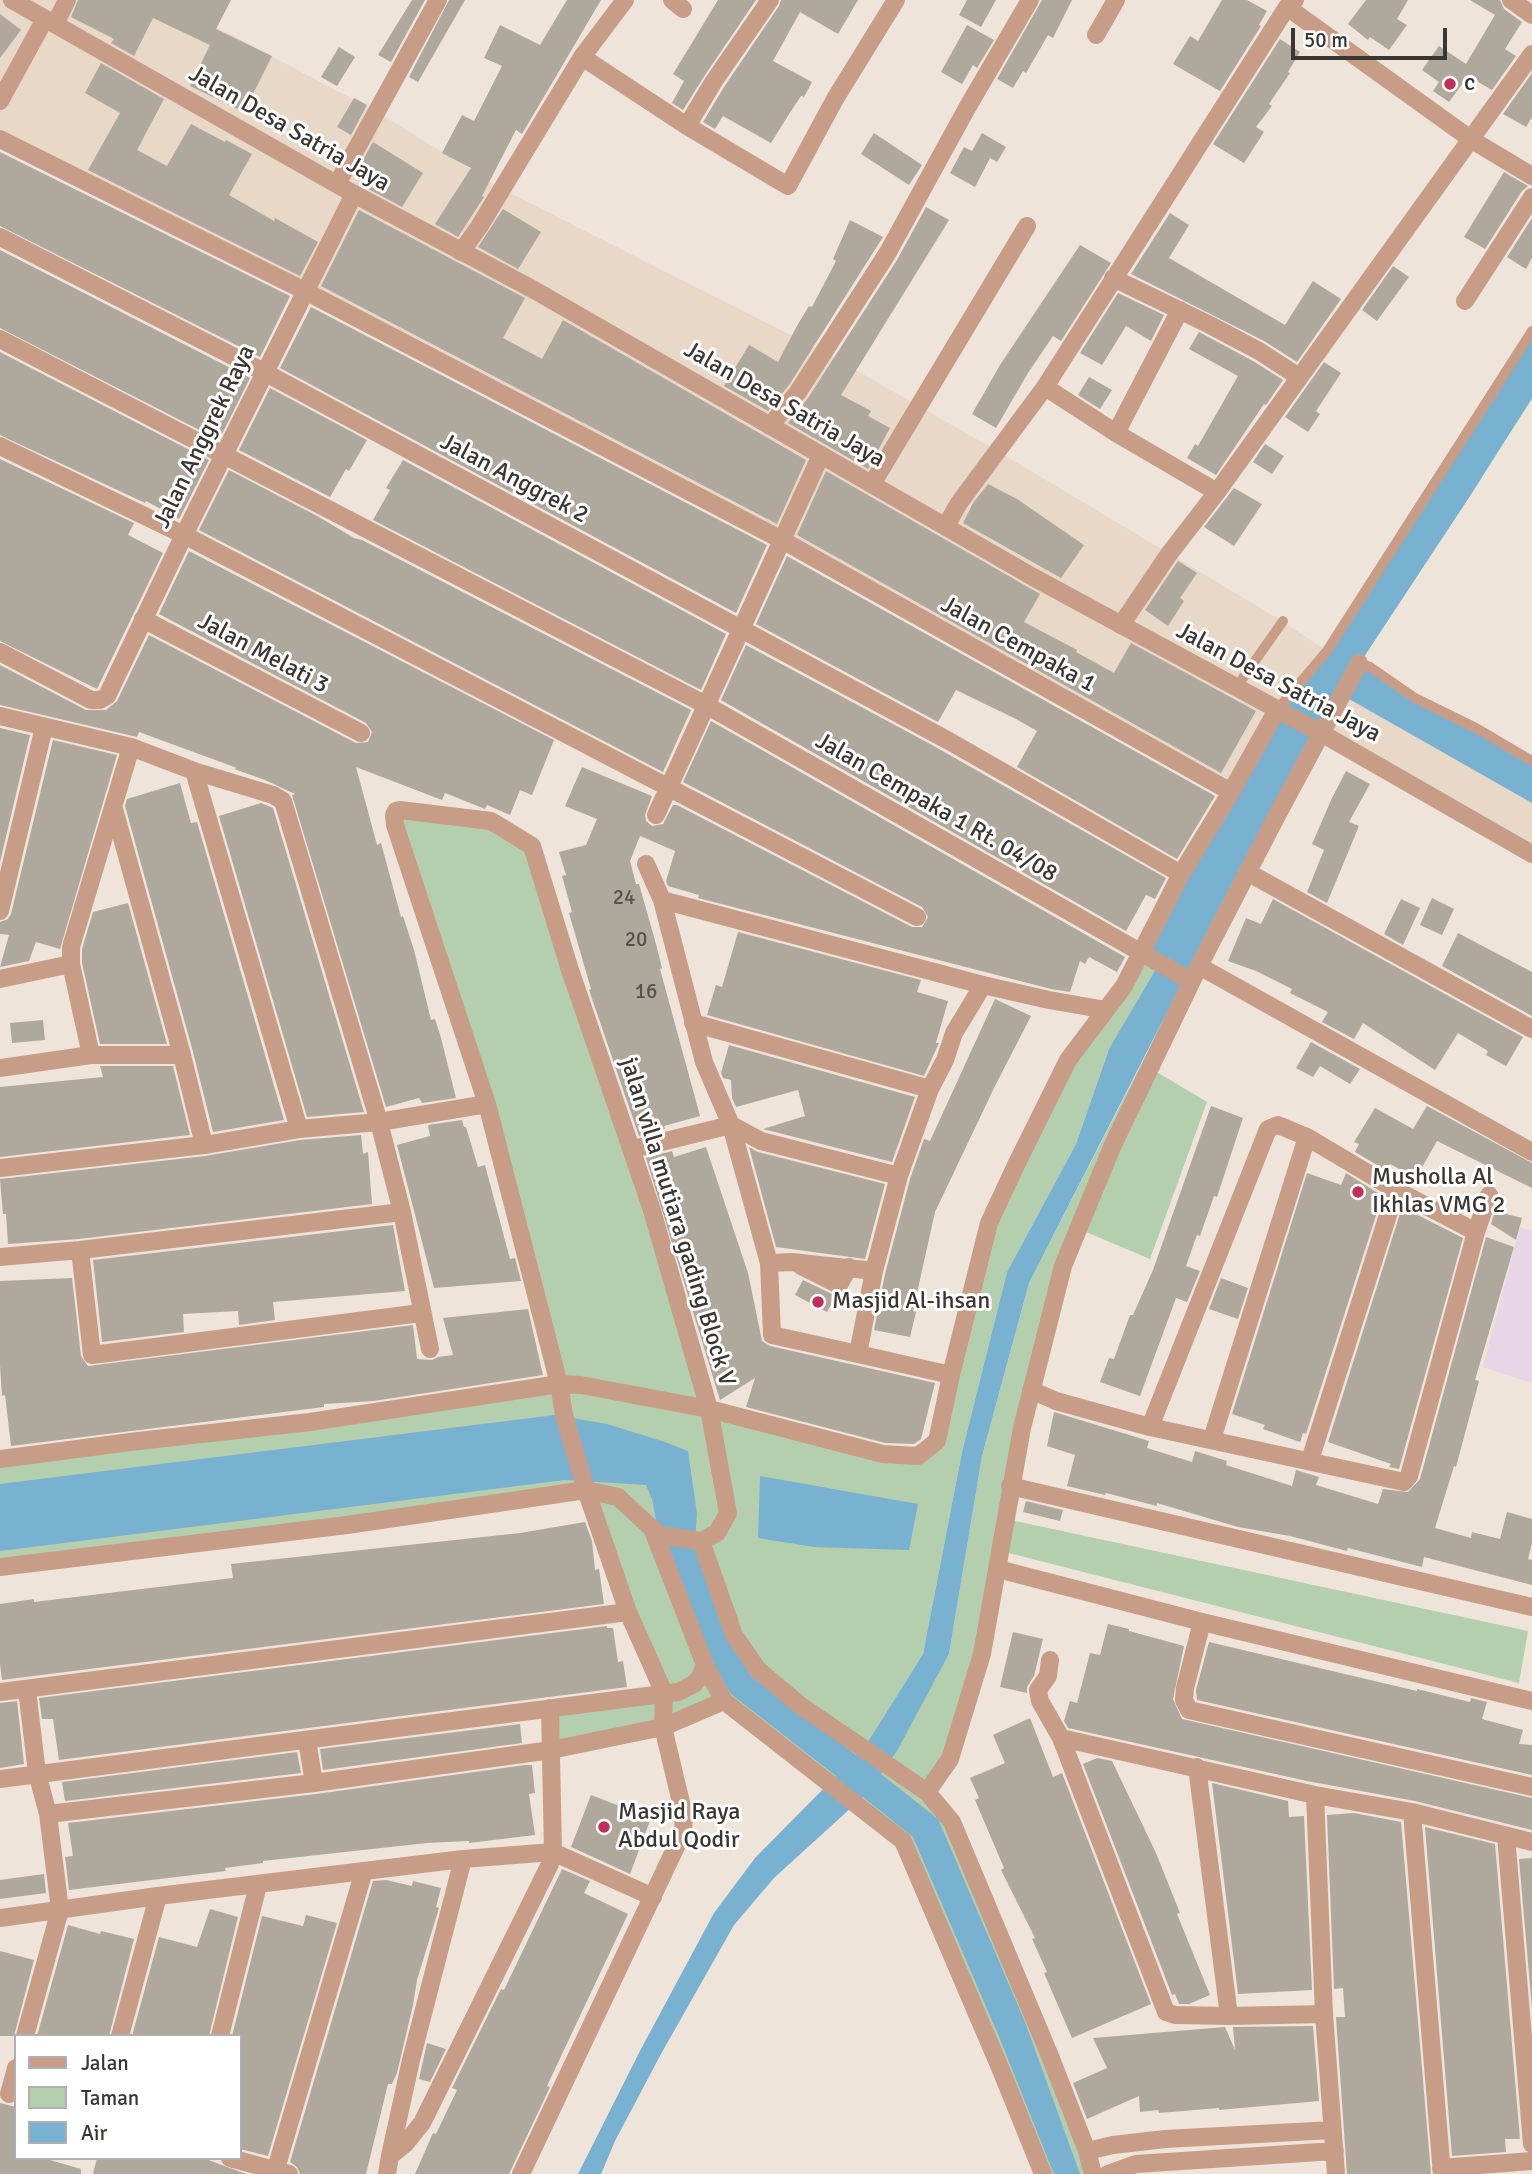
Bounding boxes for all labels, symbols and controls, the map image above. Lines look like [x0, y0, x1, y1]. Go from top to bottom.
scale bar [1294, 14, 1450, 58]
text: 50 m [1304, 27, 1348, 53]
street label: Jalan Desa Satria Jaya [183, 60, 395, 198]
place label: c [1464, 70, 1475, 98]
marker: c [1442, 76, 1458, 92]
street label: Jalan Desa Satria Jaya [678, 336, 890, 474]
street label: Jalan Anggrek Raya [148, 341, 262, 533]
street label: Jalan Anggrek 2 [435, 428, 593, 530]
street label: Jalan Cempaka 1 [935, 591, 1101, 699]
street label: Jalan Melati 3 [193, 608, 333, 700]
street label: Jalan Desa Satria Jaya [1171, 617, 1385, 749]
street label: Jalan Cempaka 1 Rt. 04/08 [810, 727, 1062, 889]
house number: 24 [613, 885, 635, 911]
house number: 20 [625, 927, 647, 953]
house number: 16 [635, 979, 657, 1005]
street label: jalan villa mutiara gading Block V [613, 1054, 741, 1390]
place label: Musholla Al Ikhlas VMG 2 [1372, 1164, 1505, 1220]
marker: Musholla Al Ikhlas VMG 2 [1350, 1184, 1366, 1200]
place label: Masjid Al-ihsan [832, 1288, 990, 1316]
marker: Masjid Al-ihsan [810, 1294, 826, 1310]
place label: Masjid Raya Abdul Qodir [618, 1799, 740, 1855]
marker: Masjid Raya Abdul Qodir [596, 1819, 612, 1835]
legend [14, 2034, 242, 2160]
text: Jalan [81, 2050, 129, 2076]
text: Taman [81, 2085, 139, 2111]
text: Air [81, 2120, 107, 2146]

